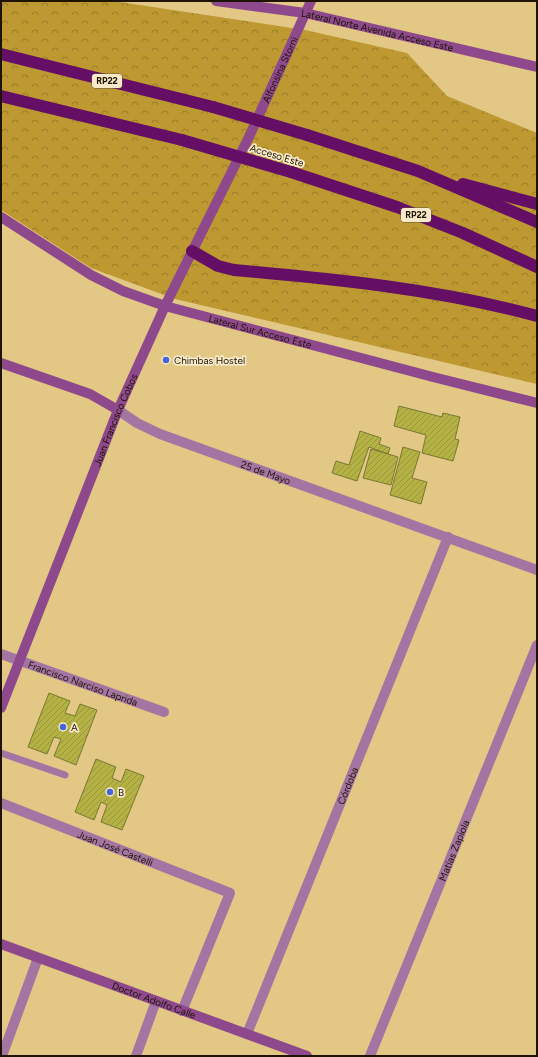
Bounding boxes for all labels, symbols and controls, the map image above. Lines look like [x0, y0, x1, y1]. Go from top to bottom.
street label: Lateral Norte Avenida Acceso Este [300, 7, 455, 54]
street label: Alfonsina Storni [259, 35, 301, 105]
road number: RP22 [92, 74, 122, 88]
street label: Acceso Este [248, 141, 306, 170]
road number: RP22 [401, 208, 431, 222]
street label: Lateral Sur Acceso Este [207, 312, 314, 352]
place label: Chimbas Hostel [174, 354, 245, 367]
marker: Chimbas Hostel [161, 355, 171, 365]
street label: Juan Francisco Cobos [91, 371, 141, 468]
street label: 25 de Mayo [239, 458, 293, 488]
street label: Francisco Narciso Laprida [26, 658, 139, 709]
place label: A [71, 721, 78, 734]
marker: A [58, 722, 68, 732]
street label: Córdoba [335, 765, 361, 806]
place label: B [118, 786, 124, 799]
marker: B [105, 787, 115, 797]
street label: Matías Zapiola [436, 818, 472, 883]
street label: Juan José Castelli [75, 828, 155, 869]
street label: Doctor Adolfo Calle [110, 979, 198, 1022]

